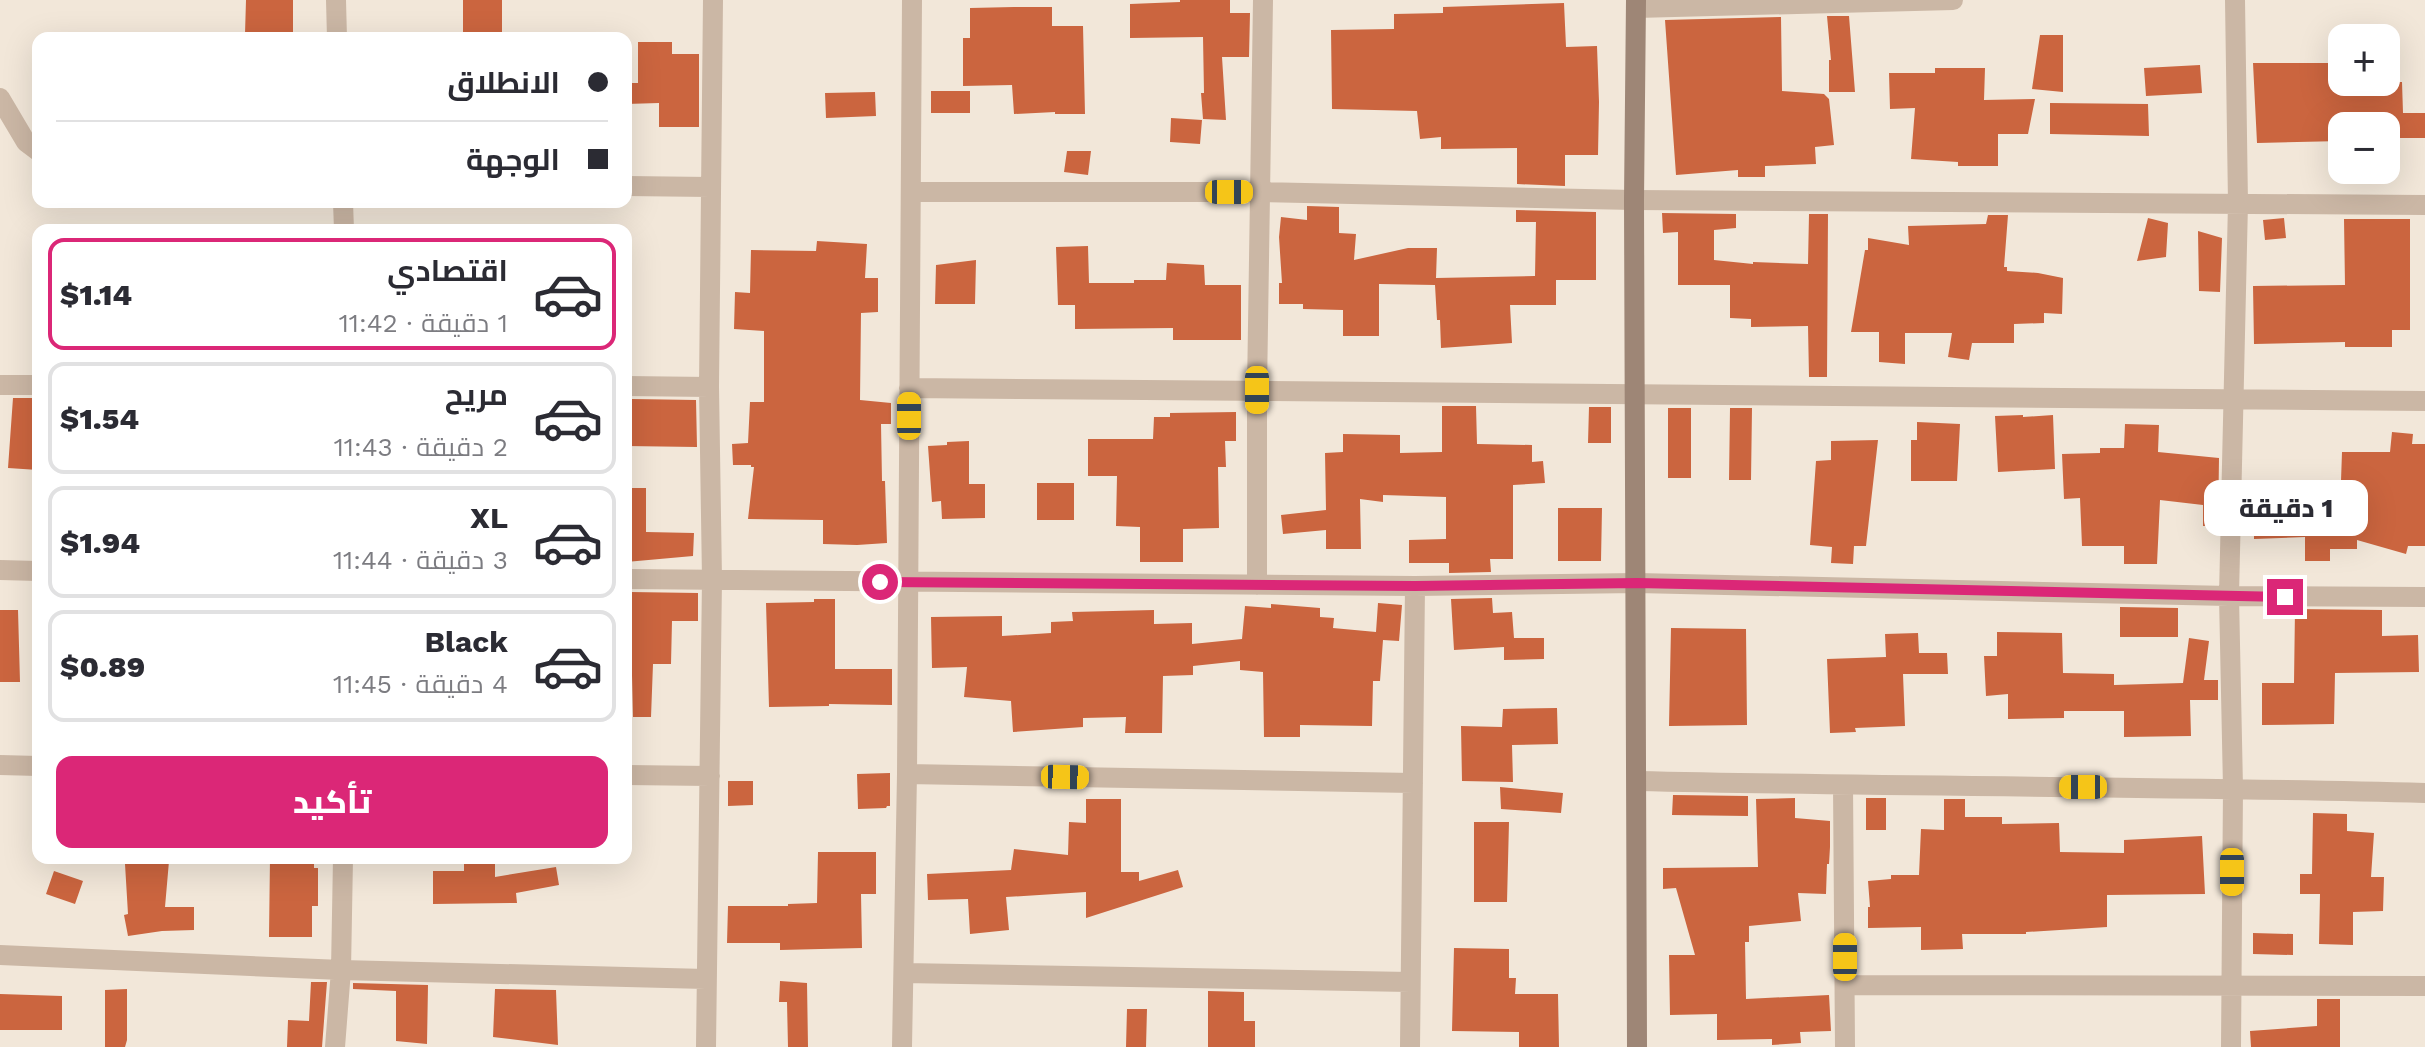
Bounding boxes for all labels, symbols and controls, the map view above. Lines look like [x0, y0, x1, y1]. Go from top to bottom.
map controls [2328, 24, 2400, 184]
button: + [2328, 24, 2400, 96]
text: الانطلاق [447, 65, 560, 100]
button: − [2328, 112, 2400, 184]
text: الوجهة [466, 142, 560, 177]
car [1205, 180, 1253, 204]
text: اقتصادي [387, 253, 508, 288]
icon: car [532, 258, 604, 330]
text: $1.14 [60, 277, 132, 312]
text: 1 دقيقة · 11:42 [339, 308, 508, 338]
car [1245, 366, 1269, 414]
text: مريح [445, 377, 508, 412]
icon: car [532, 382, 604, 454]
car [897, 392, 921, 440]
text: $1.54 [60, 401, 139, 436]
text: 2 دقيقة · 11:43 [334, 432, 508, 462]
callout: 1 دقيقة [2203, 481, 2367, 537]
text: 1 دقيقة [2239, 493, 2333, 523]
text: XL [470, 500, 508, 535]
icon: car [532, 506, 604, 578]
text: $1.94 [60, 525, 140, 560]
text: 3 دقيقة · 11:44 [333, 545, 508, 575]
route start [862, 564, 898, 600]
route end [2267, 579, 2303, 615]
text: Black [425, 624, 508, 659]
icon: car [532, 630, 604, 702]
text: $0.89 [60, 649, 145, 684]
text: 4 دقيقة · 11:45 [333, 669, 508, 699]
button: تأكيد [56, 756, 608, 848]
car [1041, 765, 1089, 789]
car [2059, 775, 2107, 799]
car [2220, 848, 2244, 896]
car [1833, 933, 1857, 981]

